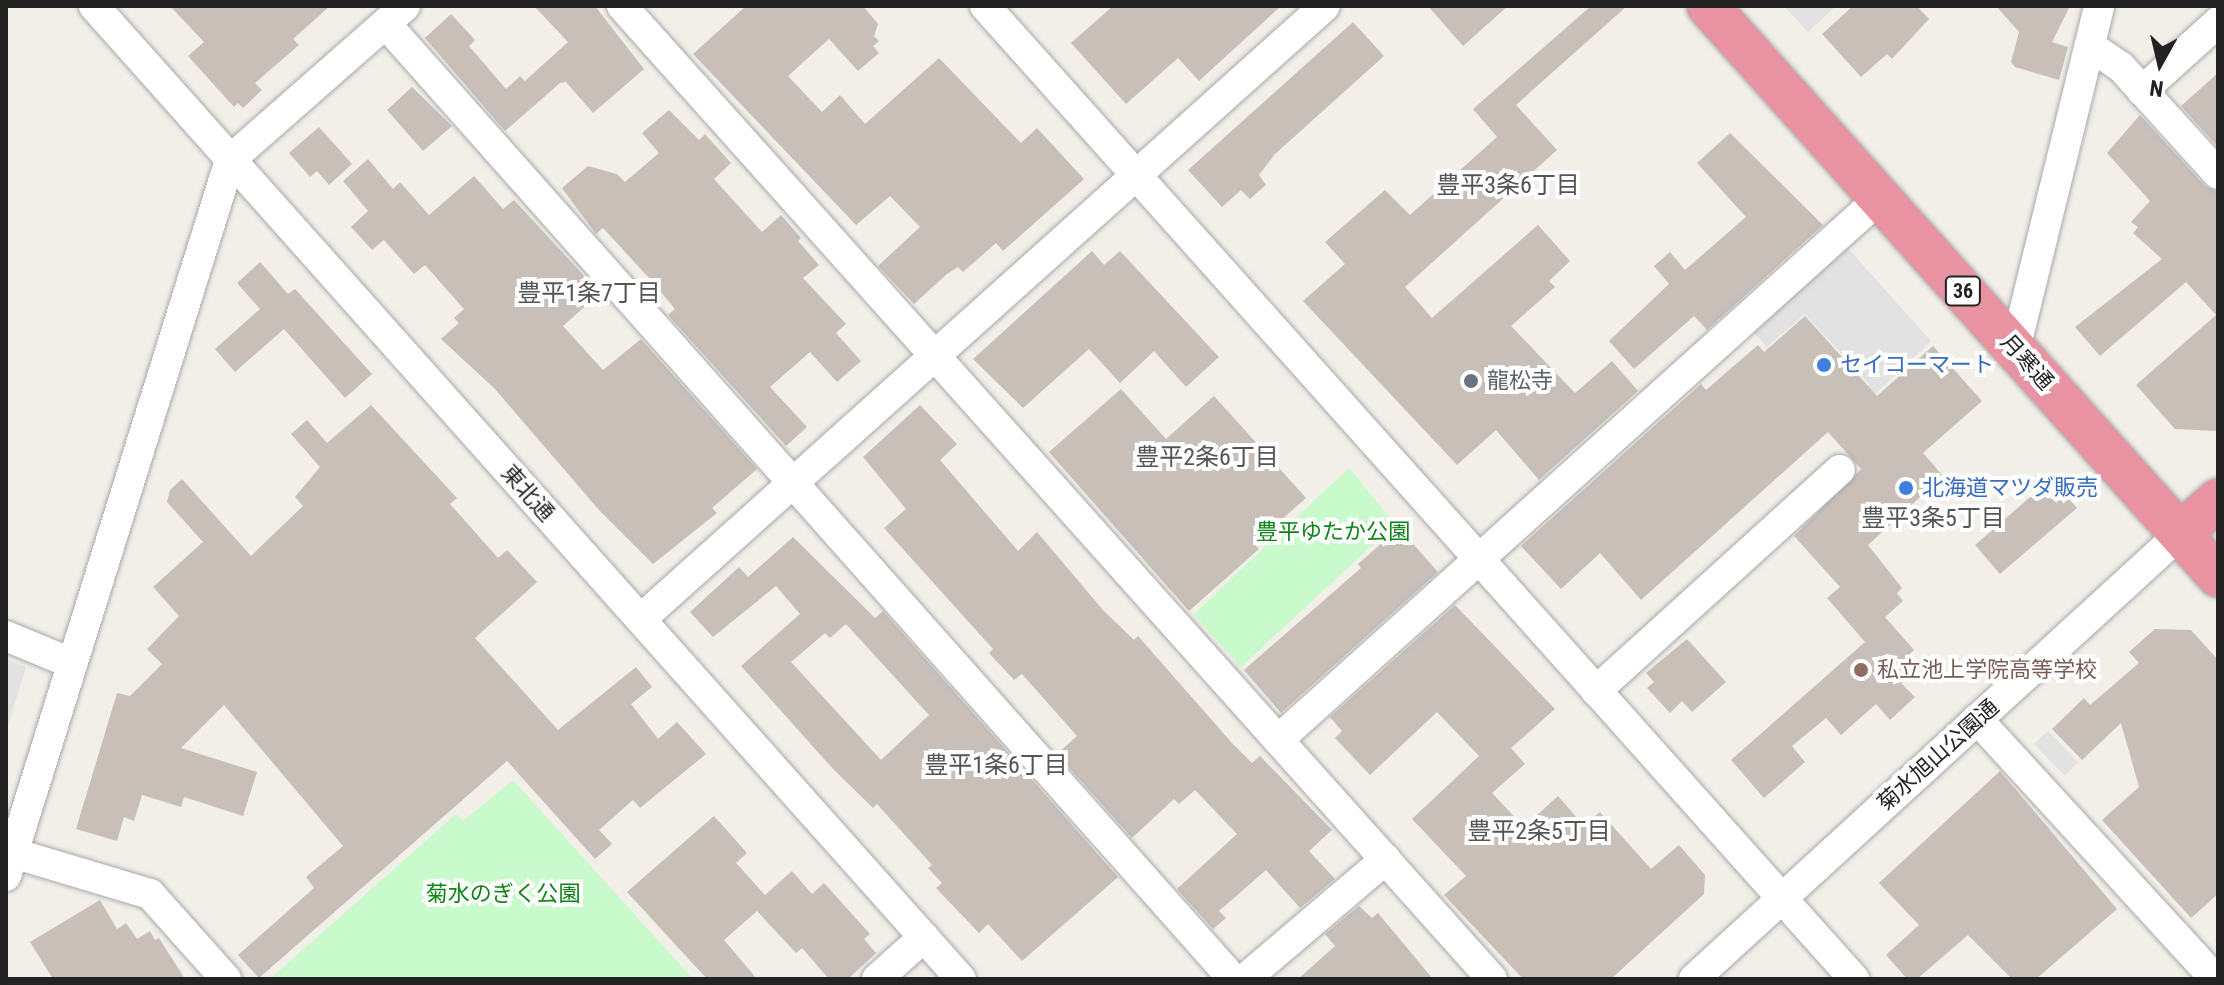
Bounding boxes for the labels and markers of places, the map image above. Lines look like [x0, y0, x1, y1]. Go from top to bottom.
place label: セイコーマート [1840, 352, 1994, 378]
marker: セイコーマート [1815, 356, 1833, 374]
place label: 龍松寺 [1487, 368, 1553, 394]
marker: 龍松寺 [1462, 372, 1480, 390]
place label: 北海道マツダ販売 [1922, 475, 2098, 501]
marker: 北海道マツダ販売 [1897, 479, 1915, 497]
place label: 私立池上学院高等学校 [1877, 657, 2097, 683]
marker: 私立池上学院高等学校 [1852, 661, 1870, 679]

